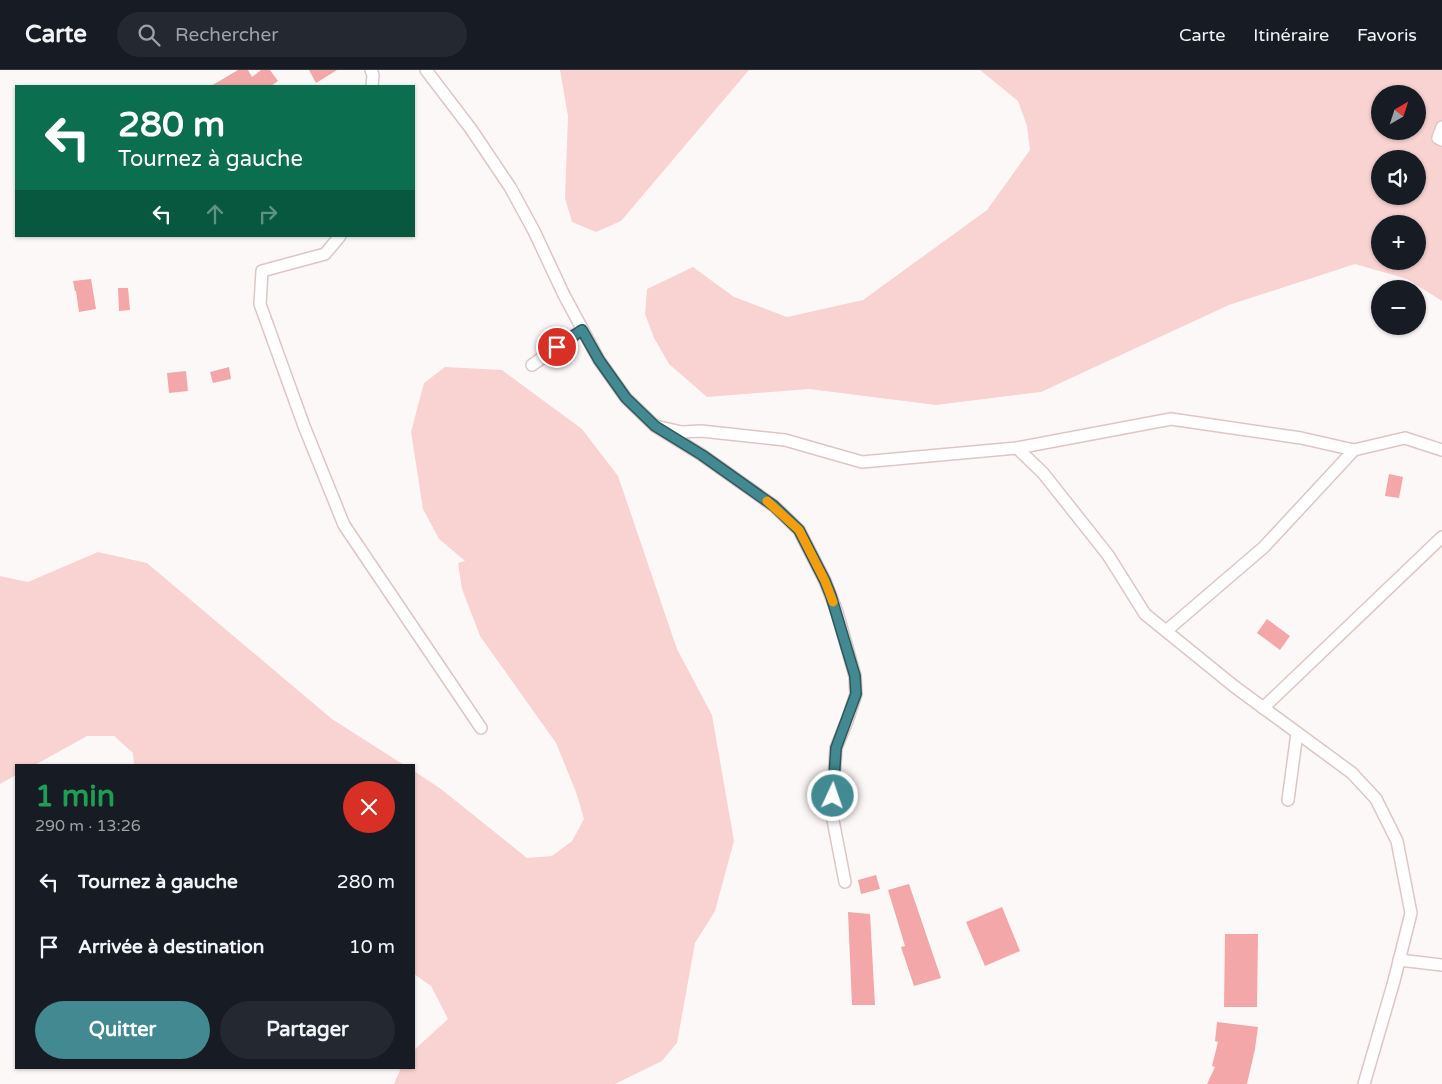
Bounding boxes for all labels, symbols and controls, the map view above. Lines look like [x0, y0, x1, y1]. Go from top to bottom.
search box [117, 12, 467, 57]
text: Carte [25, 20, 87, 49]
icon: search [135, 21, 163, 49]
text: Rechercher [175, 24, 278, 46]
text: Carte [1179, 24, 1225, 46]
text: Itinéraire [1253, 24, 1329, 46]
text: Favoris [1357, 24, 1417, 46]
north arrow [1371, 85, 1426, 140]
map controls [1371, 85, 1426, 335]
text: 280 m [118, 104, 225, 146]
icon: left [35, 105, 100, 170]
text: Tournez à gauche [118, 146, 303, 172]
button: sound [1371, 150, 1426, 205]
icon: left [148, 200, 176, 228]
icon: ahead [201, 200, 229, 228]
icon: right [254, 200, 282, 228]
button: + [1371, 215, 1426, 270]
button: − [1371, 280, 1426, 335]
pin [536, 326, 578, 368]
icon: arrive [543, 333, 571, 361]
position arrow [806, 769, 858, 821]
text: 1 min [35, 778, 115, 815]
button: close [343, 781, 395, 833]
text: 290 m · 13:26 [35, 816, 141, 836]
icon: left [35, 868, 63, 896]
text: Tournez à gauche [78, 871, 238, 893]
text: 280 m [337, 871, 395, 893]
icon: arrive [35, 933, 63, 961]
text: Arrivée à destination [78, 936, 264, 958]
text: 10 m [349, 936, 395, 958]
button: Quitter [35, 1001, 210, 1059]
button: Partager [220, 1001, 395, 1059]

